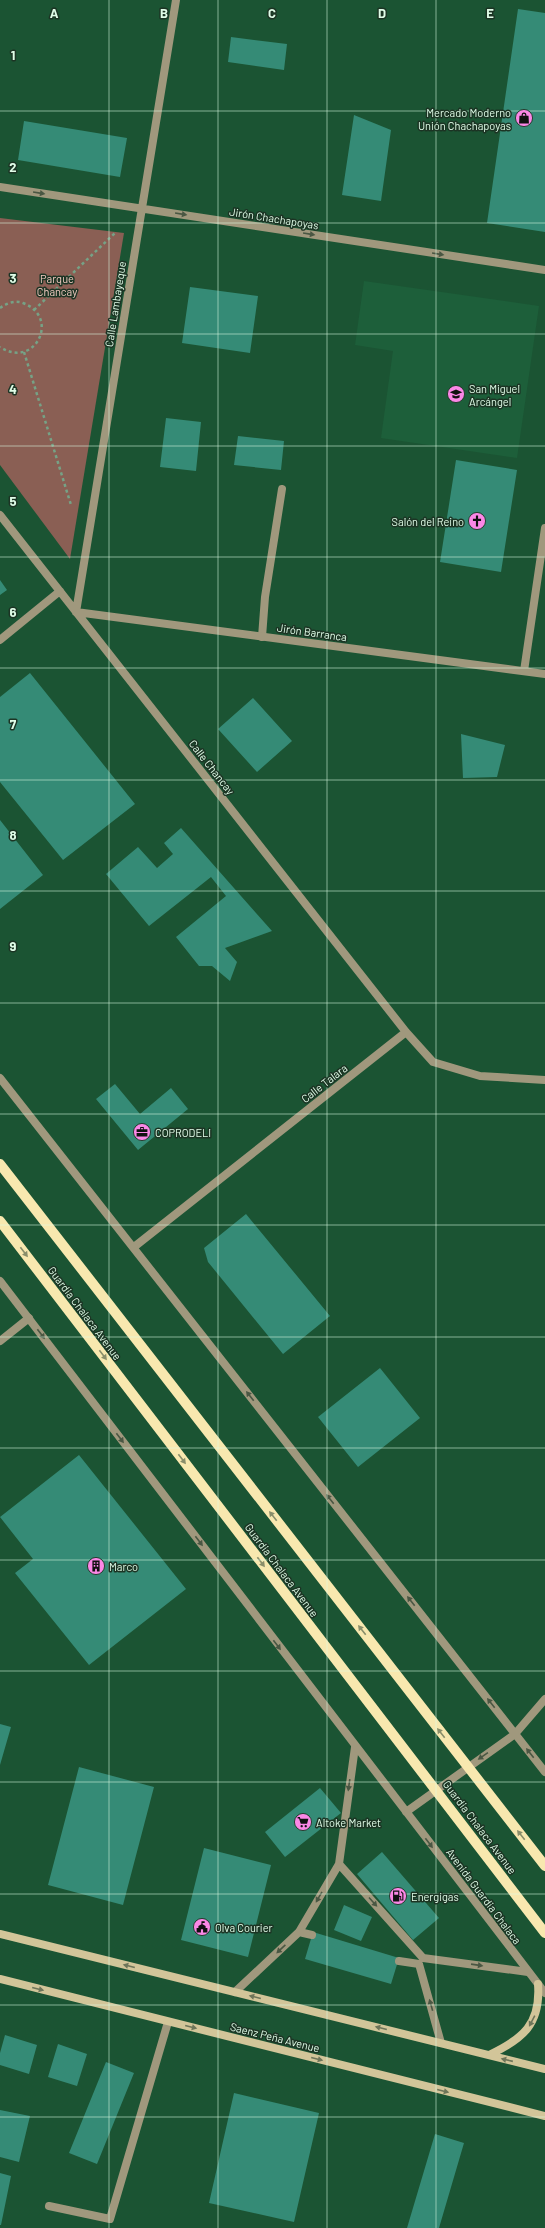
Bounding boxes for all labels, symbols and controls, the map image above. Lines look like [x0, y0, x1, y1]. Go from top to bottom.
text: A [50, 5, 59, 21]
text: B [160, 5, 168, 21]
text: C [268, 5, 276, 21]
text: D [378, 5, 386, 21]
text: E [486, 5, 494, 21]
text: 1 [11, 47, 15, 63]
place label: Mercado Moderno Unión Chachapoyas [418, 106, 511, 132]
shop icon: Mercado Moderno Unión Chachapoyas [514, 108, 534, 128]
text: 2 [9, 159, 17, 175]
one-way arrow [32, 190, 45, 196]
street label: Jirón Chachapoyas [228, 205, 320, 231]
one-way arrow [175, 211, 187, 217]
one-way arrow [303, 231, 315, 237]
one-way arrow [432, 251, 444, 257]
street label: Calle Lambayeque [102, 260, 128, 348]
text: 3 [9, 270, 17, 286]
park label: Parque Chancay [37, 272, 77, 298]
text: 4 [9, 381, 17, 397]
place label: San Miguel Arcángel [469, 382, 520, 408]
school or university icon: San Miguel Arcángel [446, 384, 466, 404]
text: 5 [9, 493, 17, 509]
church icon: Salón del Reino [467, 511, 487, 531]
place label: Salón del Reino [392, 515, 464, 528]
text: 6 [10, 604, 17, 620]
street label: Jirón Barranca [276, 621, 348, 643]
text: 7 [10, 716, 17, 732]
street label: Calle Chancay [187, 737, 237, 797]
text: 8 [9, 827, 17, 843]
text: 9 [10, 938, 17, 954]
street label: Calle Talara [298, 1061, 350, 1105]
office icon: COPRODELI [132, 1122, 152, 1142]
place label: COPRODELI [155, 1126, 211, 1139]
one-way arrow [19, 1247, 28, 1258]
street label: Guardia Chalaca Avenue [46, 1264, 124, 1362]
one-way arrow [37, 1329, 45, 1340]
one-way arrow [99, 1350, 107, 1361]
one-way arrow [246, 1391, 255, 1402]
one-way arrow [116, 1432, 124, 1443]
one-way arrow [178, 1453, 186, 1464]
one-way arrow [326, 1493, 335, 1504]
one-way arrow [269, 1511, 278, 1522]
street label: Guardia Chalaca Avenue [243, 1521, 321, 1619]
one-way arrow [194, 1536, 203, 1547]
building icon: Marco [86, 1556, 106, 1576]
one-way arrow [257, 1556, 265, 1567]
place label: Marco [109, 1560, 138, 1573]
one-way arrow [406, 1595, 415, 1606]
one-way arrow [357, 1625, 366, 1636]
one-way arrow [273, 1639, 281, 1650]
one-way arrow [486, 1698, 495, 1709]
one-way arrow [437, 1727, 446, 1738]
one-way arrow [526, 1747, 534, 1758]
one-way arrow [478, 1752, 489, 1760]
street label: Guardia Chalaca Avenue [441, 1778, 519, 1876]
one-way arrow [346, 1779, 352, 1791]
supermarket icon: Altoke Market [293, 1812, 313, 1832]
place label: Altoke Market [316, 1816, 381, 1829]
one-way arrow [517, 1830, 525, 1841]
one-way arrow [425, 1837, 433, 1848]
street label: Avenida Guardia Chalaca [444, 1846, 524, 1946]
fuel station icon: Energigas [388, 1886, 408, 1906]
place label: Energigas [411, 1890, 459, 1903]
one-way arrow [316, 1891, 323, 1903]
one-way arrow [368, 1896, 377, 1907]
public building icon: Olva Courier [192, 1917, 212, 1937]
place label: Olva Courier [215, 1921, 273, 1934]
one-way arrow [275, 1945, 286, 1954]
one-way arrow [122, 1962, 135, 1968]
one-way arrow [471, 1962, 483, 1969]
one-way arrow [32, 1986, 44, 1992]
one-way arrow [249, 1994, 261, 2000]
one-way arrow [427, 1999, 433, 2012]
one-way arrow [529, 2016, 535, 2027]
street label: Saenz Peña Avenue [229, 2020, 321, 2054]
one-way arrow [185, 2025, 197, 2031]
one-way arrow [375, 2025, 387, 2031]
one-way arrow [311, 2056, 323, 2062]
one-way arrow [501, 2056, 513, 2062]
one-way arrow [437, 2088, 449, 2094]

